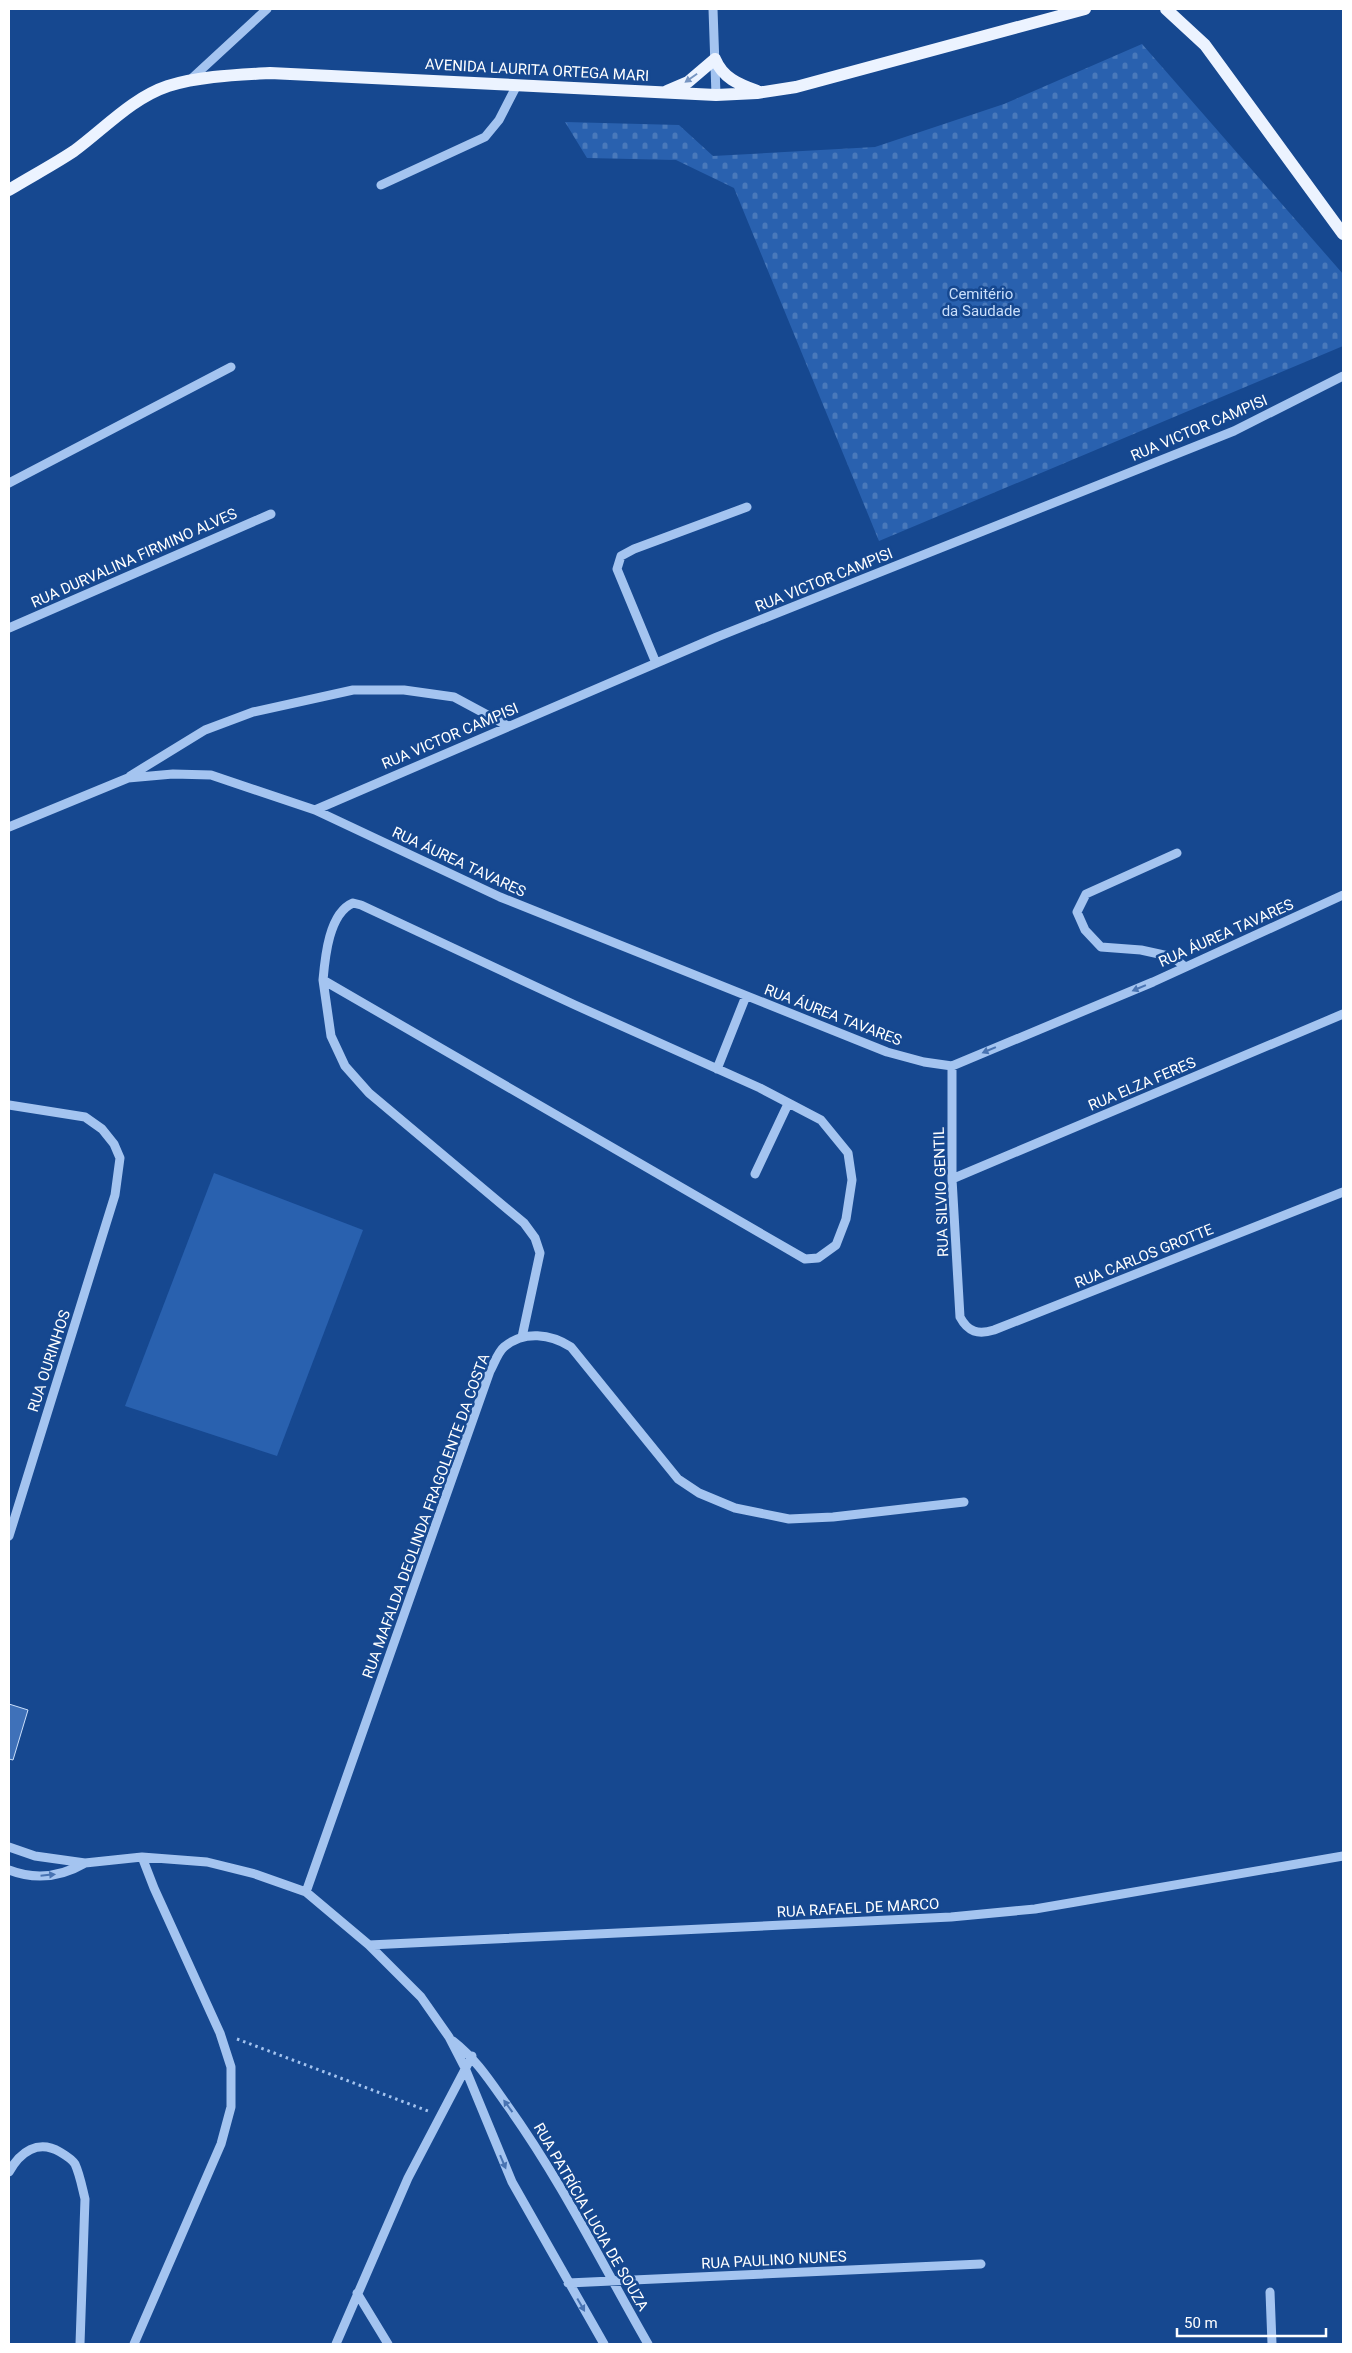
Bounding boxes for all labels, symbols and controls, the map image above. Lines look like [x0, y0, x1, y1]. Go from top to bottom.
street label: AVENIDA LAURITA ORTEGA MARI [425, 55, 649, 85]
one-way arrow [685, 73, 698, 83]
park label: Cemitério da Saudade [942, 285, 1020, 320]
street label: RUA VICTOR CAMPISI [1128, 391, 1270, 465]
street label: RUA DURVALINA FIRMINO ALVES [28, 504, 240, 612]
street label: RUA VICTOR CAMPISI [753, 544, 895, 616]
street label: RUA VICTOR CAMPISI [379, 699, 521, 773]
street label: RUA ÁUREA TAVARES [389, 823, 529, 901]
street label: RUA ÁUREA TAVARES [1156, 895, 1296, 971]
street label: RUA ÁUREA TAVARES [762, 980, 904, 1050]
one-way arrow [1132, 984, 1147, 992]
one-way arrow [982, 1047, 997, 1054]
street label: RUA ELZA FERES [1086, 1053, 1199, 1115]
street label: RUA SILVIO GENTIL [930, 1127, 952, 1257]
street label: RUA CARLOS GROTTE [1072, 1220, 1216, 1292]
street label: RUA OURINHOS [24, 1308, 74, 1414]
street label: RUA MAFALDA DEOLINDA FRAGOLENTE DA COSTA [359, 1351, 493, 1681]
one-way arrow [40, 1871, 56, 1879]
street label: RUA RAFAEL DE MARCO [776, 1895, 940, 1921]
one-way arrow [503, 2100, 513, 2113]
street label: RUA PATRÍCIA LUCIA DE SOUZA [530, 2120, 652, 2314]
one-way arrow [500, 2155, 508, 2169]
street label: RUA PAULINO NUNES [701, 2247, 847, 2273]
one-way arrow [576, 2298, 585, 2311]
scale bar [1177, 2306, 1326, 2338]
text: 50 m [1184, 2314, 1218, 2332]

